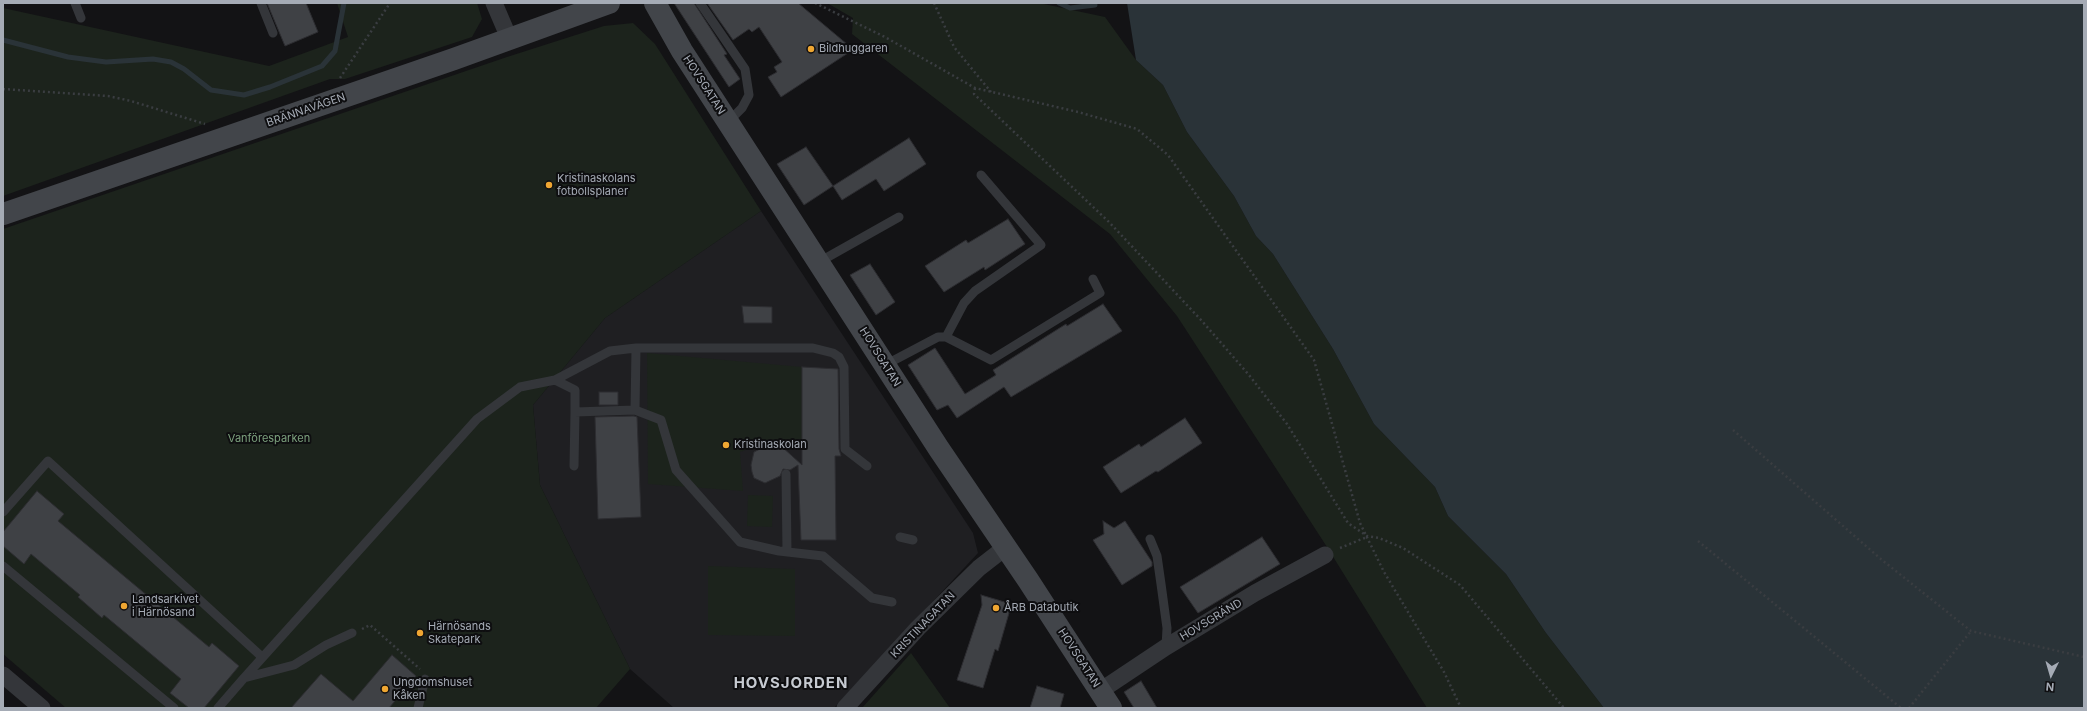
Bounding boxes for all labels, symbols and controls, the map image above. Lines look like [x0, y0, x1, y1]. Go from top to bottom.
place label: Bildhuggaren [819, 42, 888, 56]
marker: Bildhuggaren [806, 44, 816, 54]
street label: HOVSGATAN [680, 53, 728, 117]
street label: BRÄNNAVÄGEN [265, 90, 347, 130]
place label: Kristinaskolans fotbollsplaner [557, 172, 635, 198]
marker: Kristinaskolans fotbollsplaner [544, 180, 554, 190]
street label: HOVSGATAN [857, 325, 903, 389]
park label: Vanföresparken [228, 432, 310, 446]
place label: Kristinaskolan [734, 438, 807, 452]
marker: Kristinaskolan [721, 440, 731, 450]
street label: KRISTINAGATAN [888, 589, 958, 661]
place label: Landsarkivet i Härnösand [132, 593, 199, 619]
street label: HOVSGRÄND [1178, 596, 1244, 644]
marker: Landsarkivet i Härnösand [119, 601, 129, 611]
place label: ÅRB Databutik [1004, 601, 1078, 615]
marker: ÅRB Databutik [991, 603, 1001, 613]
place label: Härnösands Skatepark [428, 620, 491, 646]
street label: HOVSGATAN [1055, 626, 1103, 690]
marker: Härnösands Skatepark [415, 628, 425, 638]
north arrow [2031, 655, 2071, 695]
district label: HOVSJORDEN [734, 674, 848, 692]
place label: Ungdomshuset Kåken [393, 676, 472, 702]
text: N [2045, 680, 2055, 694]
marker: Ungdomshuset Kåken [380, 684, 390, 694]

